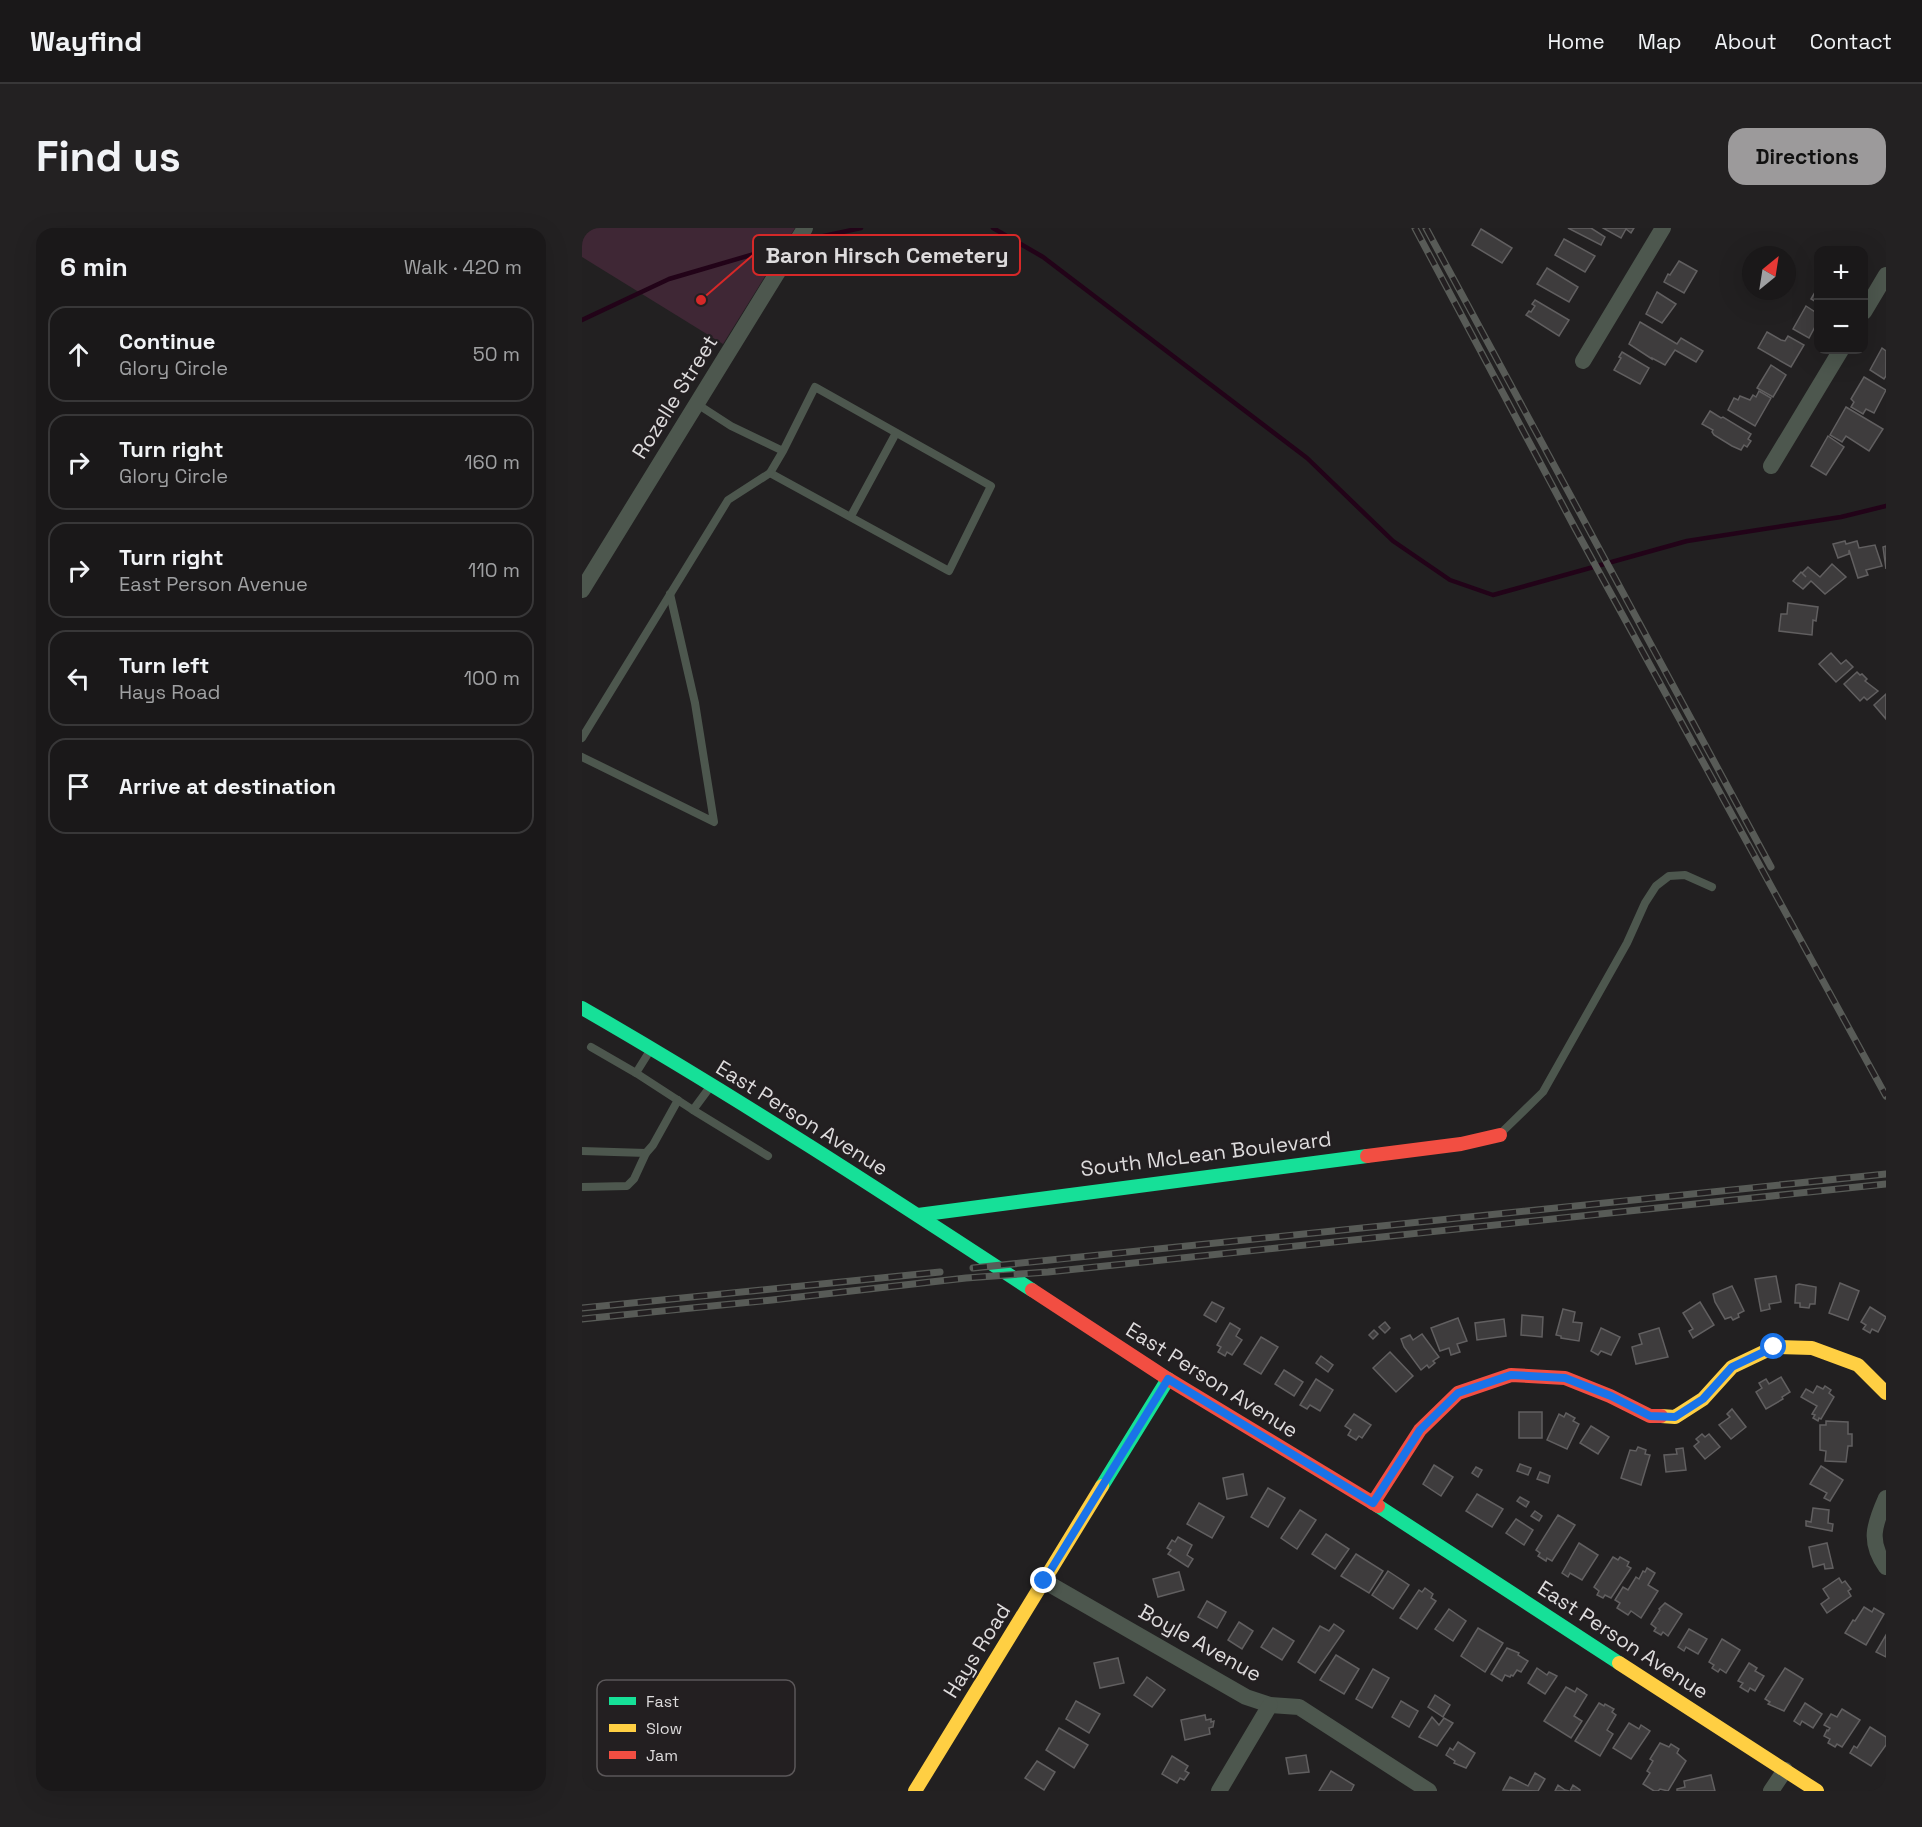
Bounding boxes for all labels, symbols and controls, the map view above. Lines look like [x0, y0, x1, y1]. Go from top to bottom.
text: Wayfind [30, 23, 142, 59]
text: Home [1547, 28, 1605, 55]
text: Map [1638, 28, 1682, 55]
text: About [1715, 28, 1777, 55]
text: Contact [1810, 28, 1892, 55]
button: Directions [1728, 128, 1886, 185]
text: Find us [36, 130, 181, 183]
callout: Baron Hirsch Cemetery [753, 235, 1020, 275]
text: Baron Hirsch Cemetery [765, 241, 1009, 269]
north arrow [1742, 246, 1796, 300]
map controls [1814, 246, 1868, 354]
button: + [1814, 246, 1868, 300]
text: 6 min [60, 250, 128, 284]
text: Walk · 420 m [404, 254, 522, 280]
button: − [1814, 300, 1868, 354]
text: Continue [119, 327, 215, 355]
street label: Rozelle Street [626, 330, 723, 464]
icon: ahead [62, 338, 95, 371]
text: 50 m [473, 341, 520, 367]
text: Glory Circle [119, 355, 228, 381]
text: Turn right [119, 435, 224, 463]
icon: right [62, 446, 95, 479]
text: 160 m [464, 449, 520, 475]
text: Glory Circle [119, 463, 228, 489]
text: Turn right [119, 543, 224, 571]
icon: right [62, 554, 95, 587]
text: 110 m [468, 557, 520, 583]
text: East Person Avenue [119, 571, 308, 597]
text: Turn left [119, 651, 209, 679]
icon: left [62, 662, 95, 695]
text: 100 m [464, 665, 520, 691]
text: Hays Road [119, 679, 220, 705]
icon: arrive [62, 770, 95, 803]
text: Arrive at destination [119, 772, 336, 800]
street label: East Person Avenue [711, 1054, 894, 1182]
street label: South McLean Boulevard [1079, 1125, 1333, 1182]
street label: East Person Avenue [1121, 1316, 1304, 1444]
route start [1760, 1333, 1786, 1359]
route end [1030, 1567, 1056, 1593]
street label: East Person Avenue [1533, 1574, 1714, 1705]
street label: Hays Road [937, 1598, 1016, 1703]
street label: Boyle Avenue [1134, 1598, 1267, 1687]
legend [597, 1680, 795, 1776]
text: Fast [646, 1691, 679, 1712]
text: Slow [646, 1718, 682, 1739]
text: Jam [646, 1745, 678, 1766]

